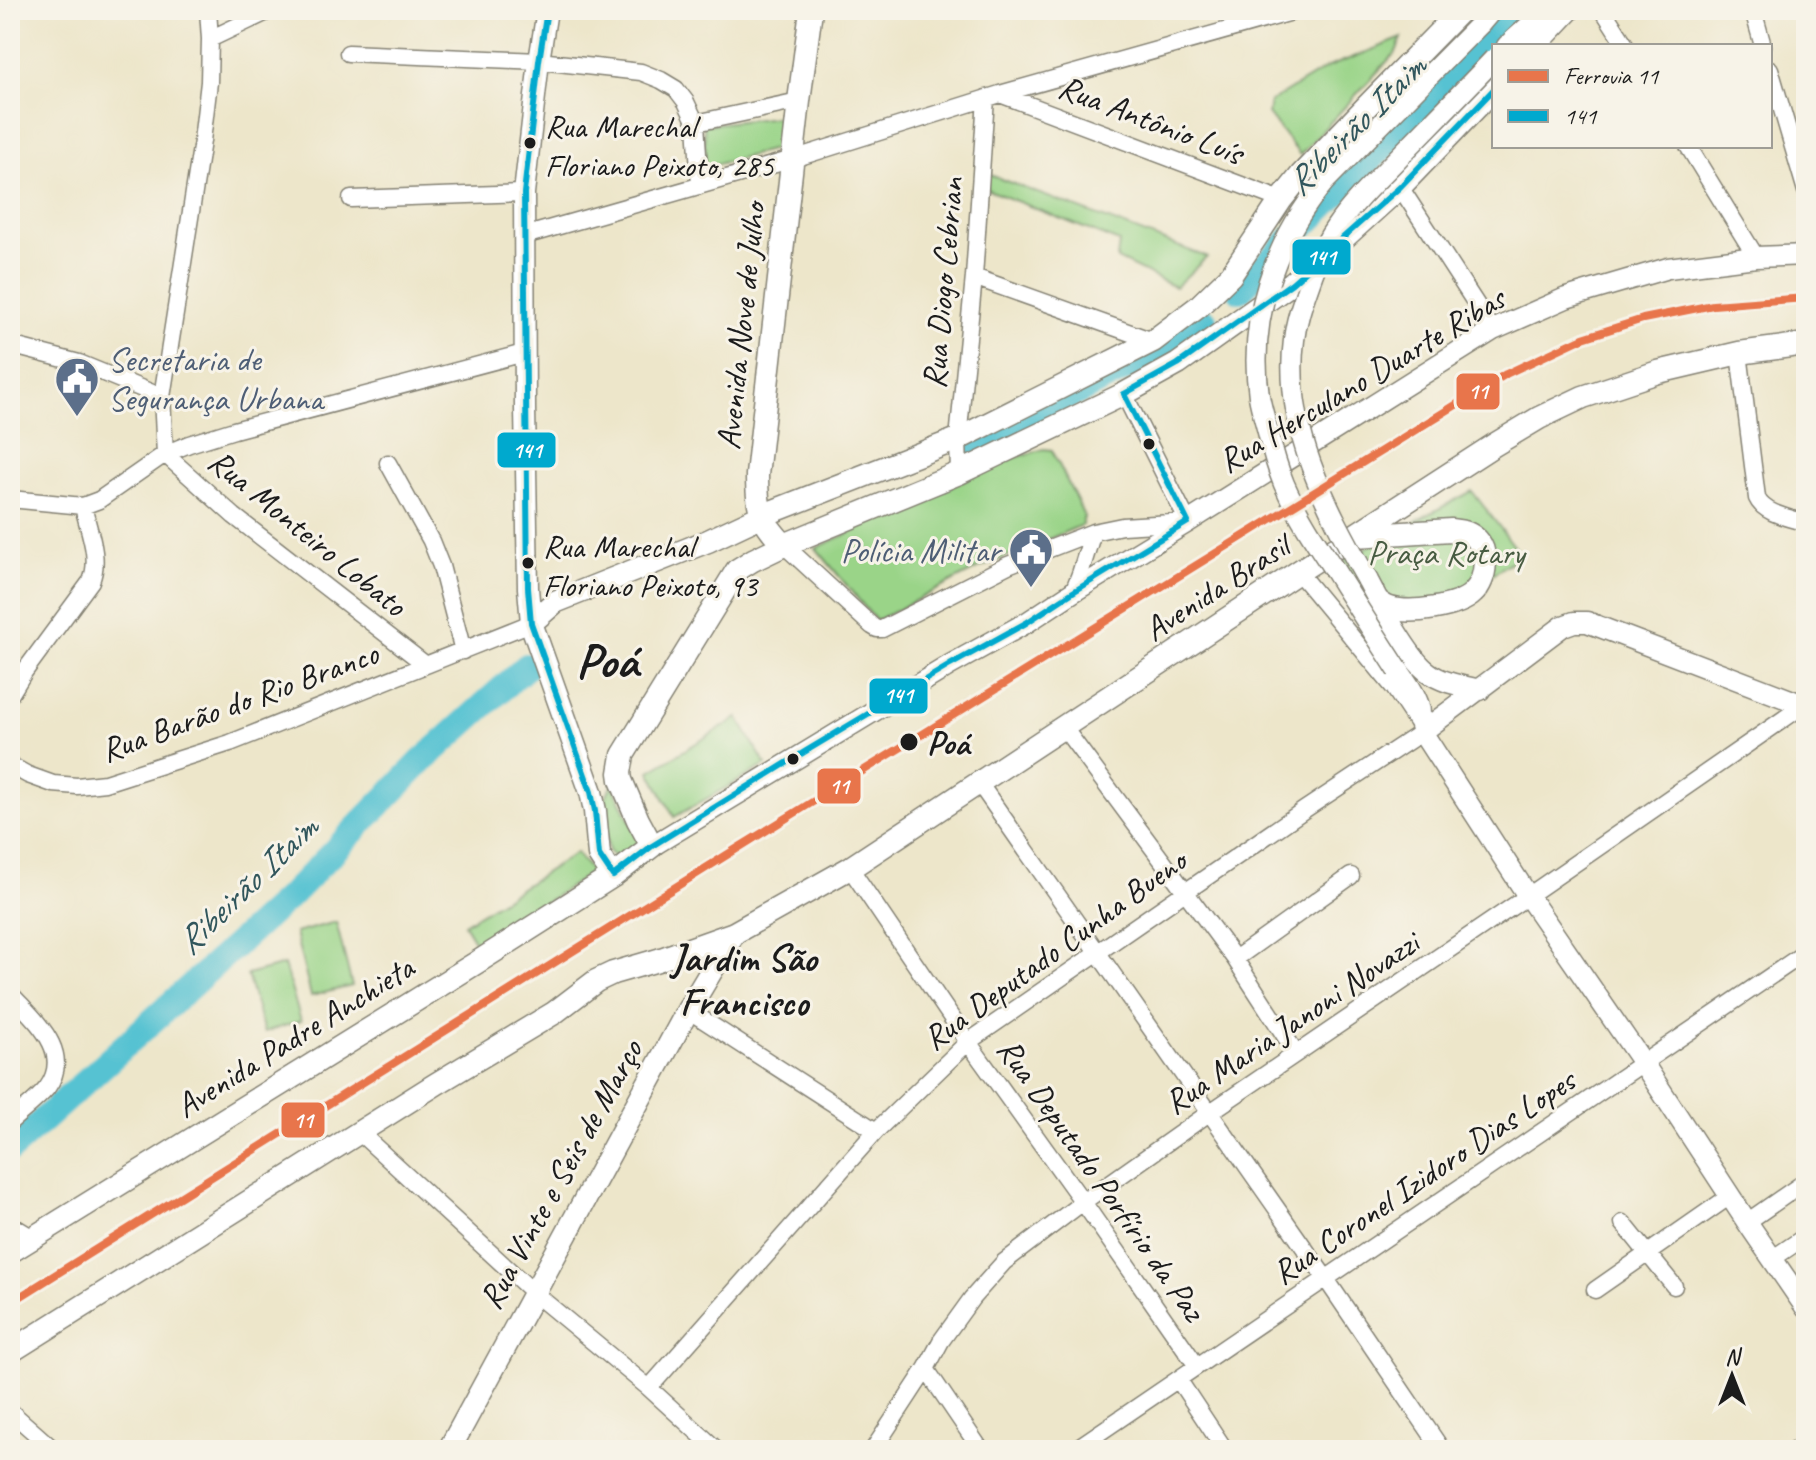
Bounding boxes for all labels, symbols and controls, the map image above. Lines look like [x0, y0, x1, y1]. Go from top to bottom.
water label: Ribeirão Itaim [1276, 42, 1438, 205]
legend [1492, 44, 1772, 148]
text: Ferrovia 11 [1564, 61, 1660, 91]
street label: Rua Antônio Luís [1053, 65, 1252, 175]
text: 141 [1564, 101, 1598, 131]
place label: Rua Marechal Floriano Peixoto, 285 [545, 106, 775, 186]
marker: Rua Marechal Floriano Peixoto, 285 [522, 135, 538, 151]
street label: Rua Diogo Cebrian [912, 174, 973, 390]
street label: Avenida Nove de Julho [706, 197, 775, 452]
line badge: 141 [1291, 238, 1352, 276]
text: 141 [1306, 244, 1338, 272]
street label: Rua Herculano Duarte Ribas [1210, 276, 1514, 482]
place label: Secretaria de Segurança Urbana [108, 338, 326, 420]
public building icon: Secretaria de Segurança Urbana [53, 355, 101, 418]
line badge: 11 [1455, 372, 1501, 411]
text: 11 [1468, 378, 1490, 406]
line badge: 141 [496, 431, 557, 469]
unlabelled marker [1141, 436, 1157, 452]
text: 141 [512, 437, 544, 465]
street label: Rua Monteiro Lobato [200, 439, 417, 627]
street label: Avenida Brasil [1135, 521, 1302, 650]
place label: Rua Marechal Floriano Peixoto, 93 [543, 526, 760, 606]
public building icon: Polícia Militar [1007, 526, 1055, 589]
place label: Polícia Militar [841, 529, 1004, 572]
park label: Praça Rotary [1368, 531, 1528, 574]
marker: Rua Marechal Floriano Peixoto, 93 [520, 555, 536, 571]
district label: Poá [576, 629, 643, 692]
street label: Rua Barão do Rio Branco [95, 631, 386, 772]
line badge: 141 [868, 677, 929, 715]
text: 141 [883, 682, 915, 710]
place label: Poá [927, 721, 972, 764]
marker: Poá [898, 731, 920, 753]
unlabelled marker [785, 751, 801, 767]
line badge: 11 [816, 767, 862, 805]
text: 11 [829, 773, 851, 801]
water label: Ribeirão Itaim [166, 803, 330, 964]
street label: Rua Deputado Cunha Bueno [914, 837, 1198, 1059]
street label: Rua Maria Janoni Novazzi [1156, 919, 1430, 1124]
district label: Jardim São Francisco [669, 935, 819, 1026]
street label: Avenida Padre Anchieta [167, 945, 423, 1127]
street label: Rua Deputado Porfírio da Paz [988, 1029, 1217, 1331]
street label: Rua Vinte e Seis de Março [469, 1030, 653, 1316]
street label: Rua Coronel Izidoro Dias Lopes [1263, 1057, 1586, 1294]
line badge: 11 [280, 1101, 326, 1139]
text: 11 [293, 1107, 315, 1135]
north arrow [1692, 1336, 1772, 1416]
text: N [1725, 1343, 1742, 1371]

